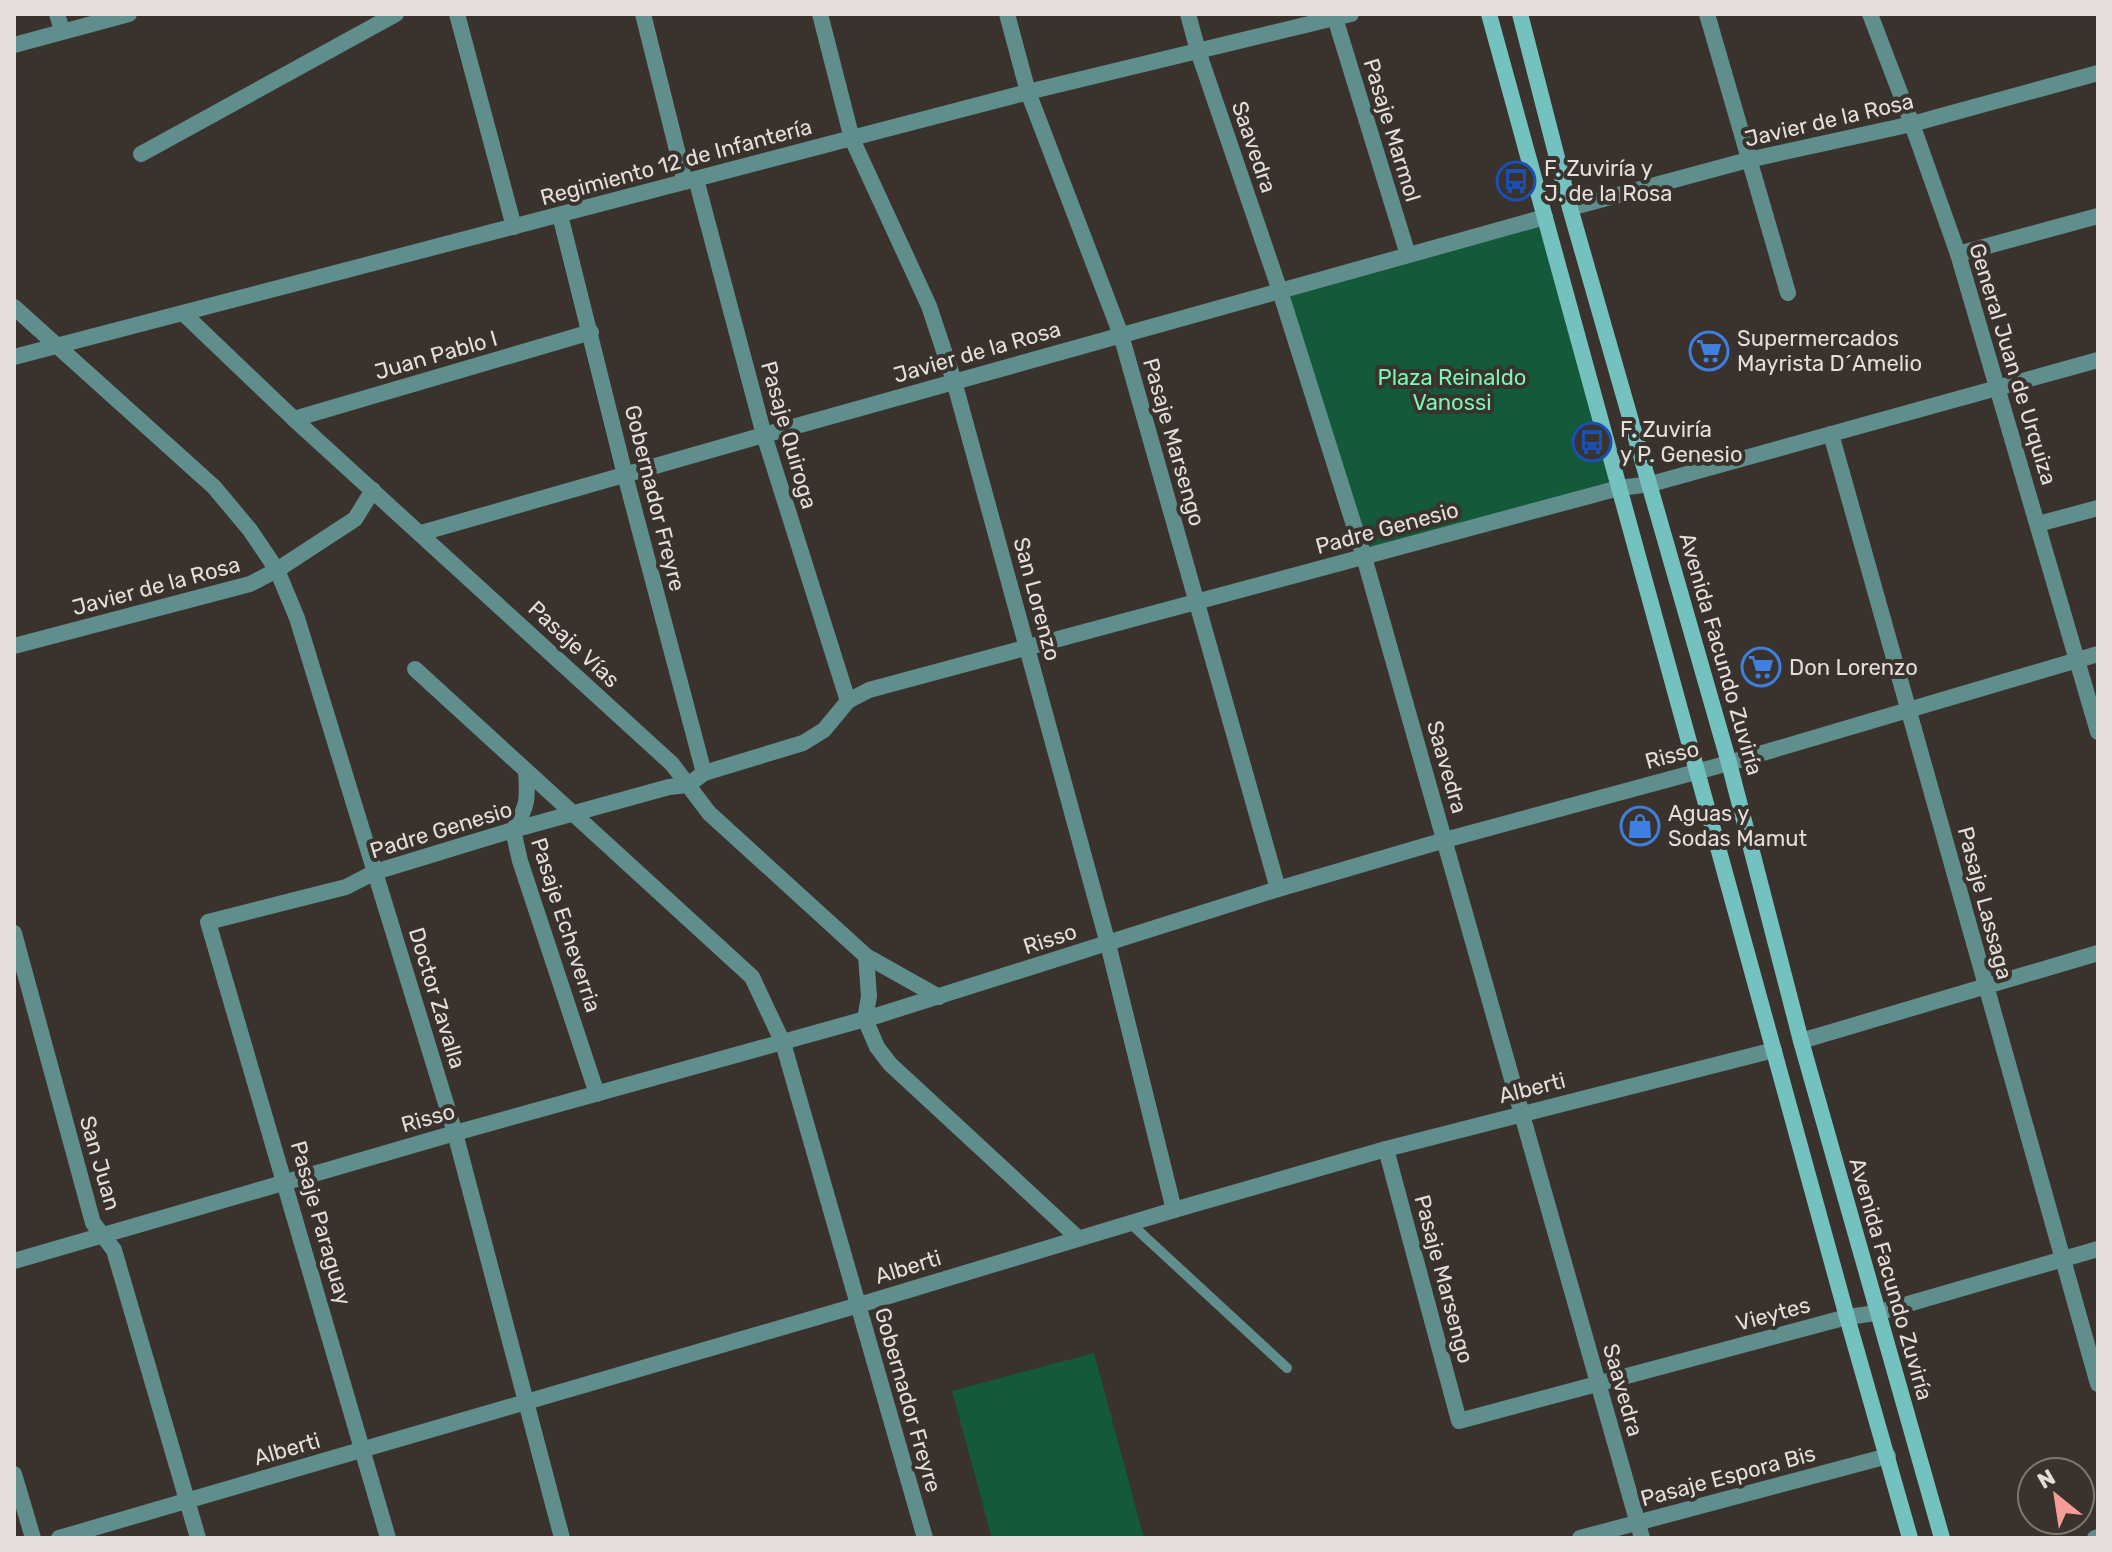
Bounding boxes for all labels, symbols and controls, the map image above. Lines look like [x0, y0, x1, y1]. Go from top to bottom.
street label: Pasaje Marmol [1357, 55, 1427, 205]
street label: Javier de la Rosa [1742, 87, 1916, 153]
street label: Saavedra [1226, 98, 1282, 196]
street label: Regimiento 12 de Infantería [537, 113, 815, 211]
place label: F. Zuviría y J. de la Rosa [1544, 155, 1672, 207]
bus stop icon: F. Zuviría y J. de la Rosa [1495, 160, 1537, 202]
street label: General Juan de Urquiza [1963, 240, 2063, 488]
street label: Javier de la Rosa [890, 315, 1064, 389]
street label: Juan Pablo I [371, 325, 501, 385]
place label: Supermercados Mayrista D´Amelio [1737, 325, 1922, 377]
supermarket icon: Supermercados Mayrista D´Amelio [1688, 330, 1730, 372]
street label: Pasaje Marsengo [1137, 355, 1211, 529]
street label: Pasaje Quiroga [755, 358, 823, 512]
park label: Plaza Reinaldo Vanossi [1378, 364, 1526, 416]
street label: Gobernador Freyre [619, 402, 691, 594]
place label: F. Zuviría y P. Genesio [1620, 416, 1743, 468]
bus stop icon: F. Zuviría y P. Genesio [1571, 421, 1613, 463]
street label: Padre Genesio [1312, 496, 1462, 560]
street label: Avenida Facundo Zuviría [1673, 530, 1769, 778]
street label: San Lorenzo [1008, 534, 1066, 664]
street label: Javier de la Rosa [69, 551, 243, 621]
street label: Pasaje Vías [523, 595, 625, 693]
supermarket icon: Don Lorenzo [1740, 646, 1782, 688]
place label: Don Lorenzo [1789, 654, 1918, 681]
street label: Saavedra [1421, 717, 1473, 817]
street label: Risso [1642, 735, 1702, 775]
street label: Padre Genesio [367, 796, 515, 864]
place label: Aguas y Sodas Mamut [1668, 800, 1808, 852]
shop icon: Aguas y Sodas Mamut [1619, 805, 1661, 847]
street label: Pasaje Lassaga [1952, 824, 2018, 982]
street label: Pasaje Echeverria [525, 834, 607, 1016]
street label: Risso [1020, 918, 1080, 960]
street label: Doctor Zavalla [403, 924, 471, 1072]
street label: Alberti [1496, 1067, 1568, 1109]
street label: Risso [398, 1097, 458, 1139]
street label: San Juan [74, 1113, 126, 1213]
street label: Pasaje Paraguay [285, 1138, 357, 1308]
street label: Avenida Facundo Zuviría [1843, 1155, 1939, 1403]
street label: Pasaje Marsengo [1409, 1192, 1479, 1366]
street label: Alberti [872, 1244, 944, 1290]
street label: Vieytes [1733, 1291, 1813, 1337]
street label: Gobernador Freyre [869, 1304, 947, 1496]
street label: Saavedra [1597, 1340, 1649, 1440]
street label: Alberti [251, 1427, 323, 1471]
street label: Pasaje Espora Bis [1637, 1440, 1819, 1512]
north arrow [2016, 1456, 2096, 1536]
text: N [2033, 1463, 2060, 1495]

